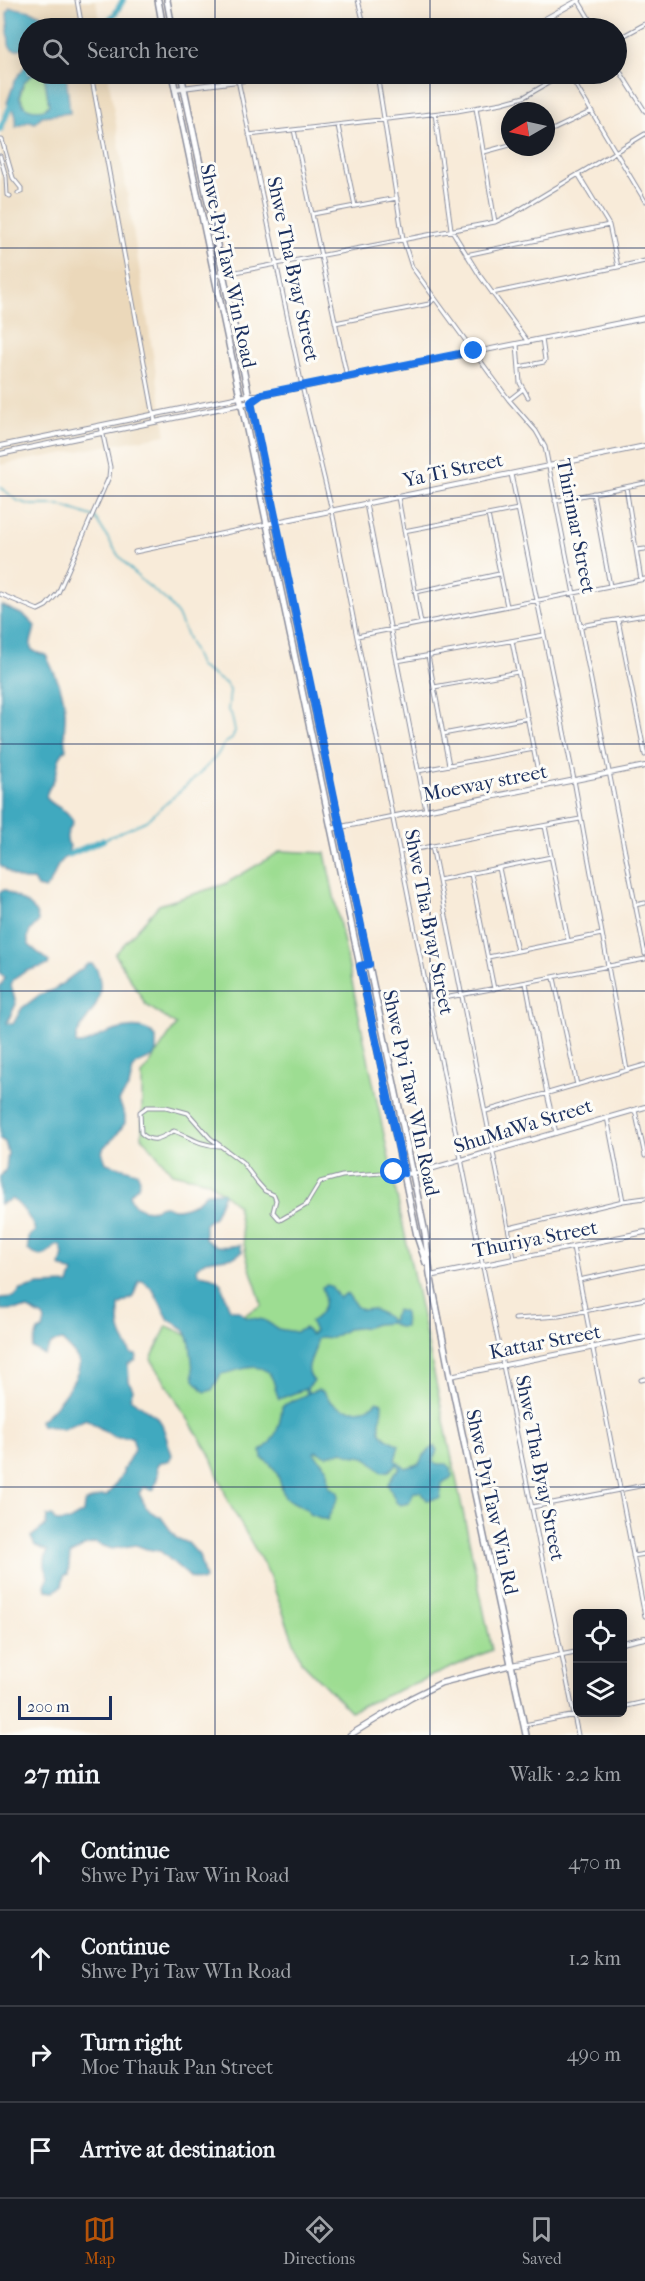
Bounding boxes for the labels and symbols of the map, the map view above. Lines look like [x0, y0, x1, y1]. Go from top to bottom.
north arrow [501, 102, 555, 156]
street label: Shwe Pyi Taw Win Road [195, 162, 261, 371]
street label: Shwe Tha Byay Street [262, 174, 324, 364]
route end [460, 337, 486, 363]
street label: Ya Ti Street [400, 448, 505, 492]
street label: Thirimar Street [552, 457, 600, 595]
street label: Moeway street [421, 760, 549, 806]
street label: Shwe Tha Byay Street [400, 827, 458, 1017]
street label: Shwe Pyi Taw WIn Road [378, 988, 444, 1199]
street label: ShuMaWa Street [451, 1094, 595, 1158]
route start [380, 1158, 406, 1184]
street label: Thuriya Street [470, 1216, 600, 1262]
street label: Kattar Street [487, 1320, 603, 1364]
street label: Shwe Tha Byay Street [511, 1373, 569, 1563]
street label: Shwe Pyi Taw Win Rd [461, 1407, 523, 1598]
scale bar [18, 1693, 112, 1720]

